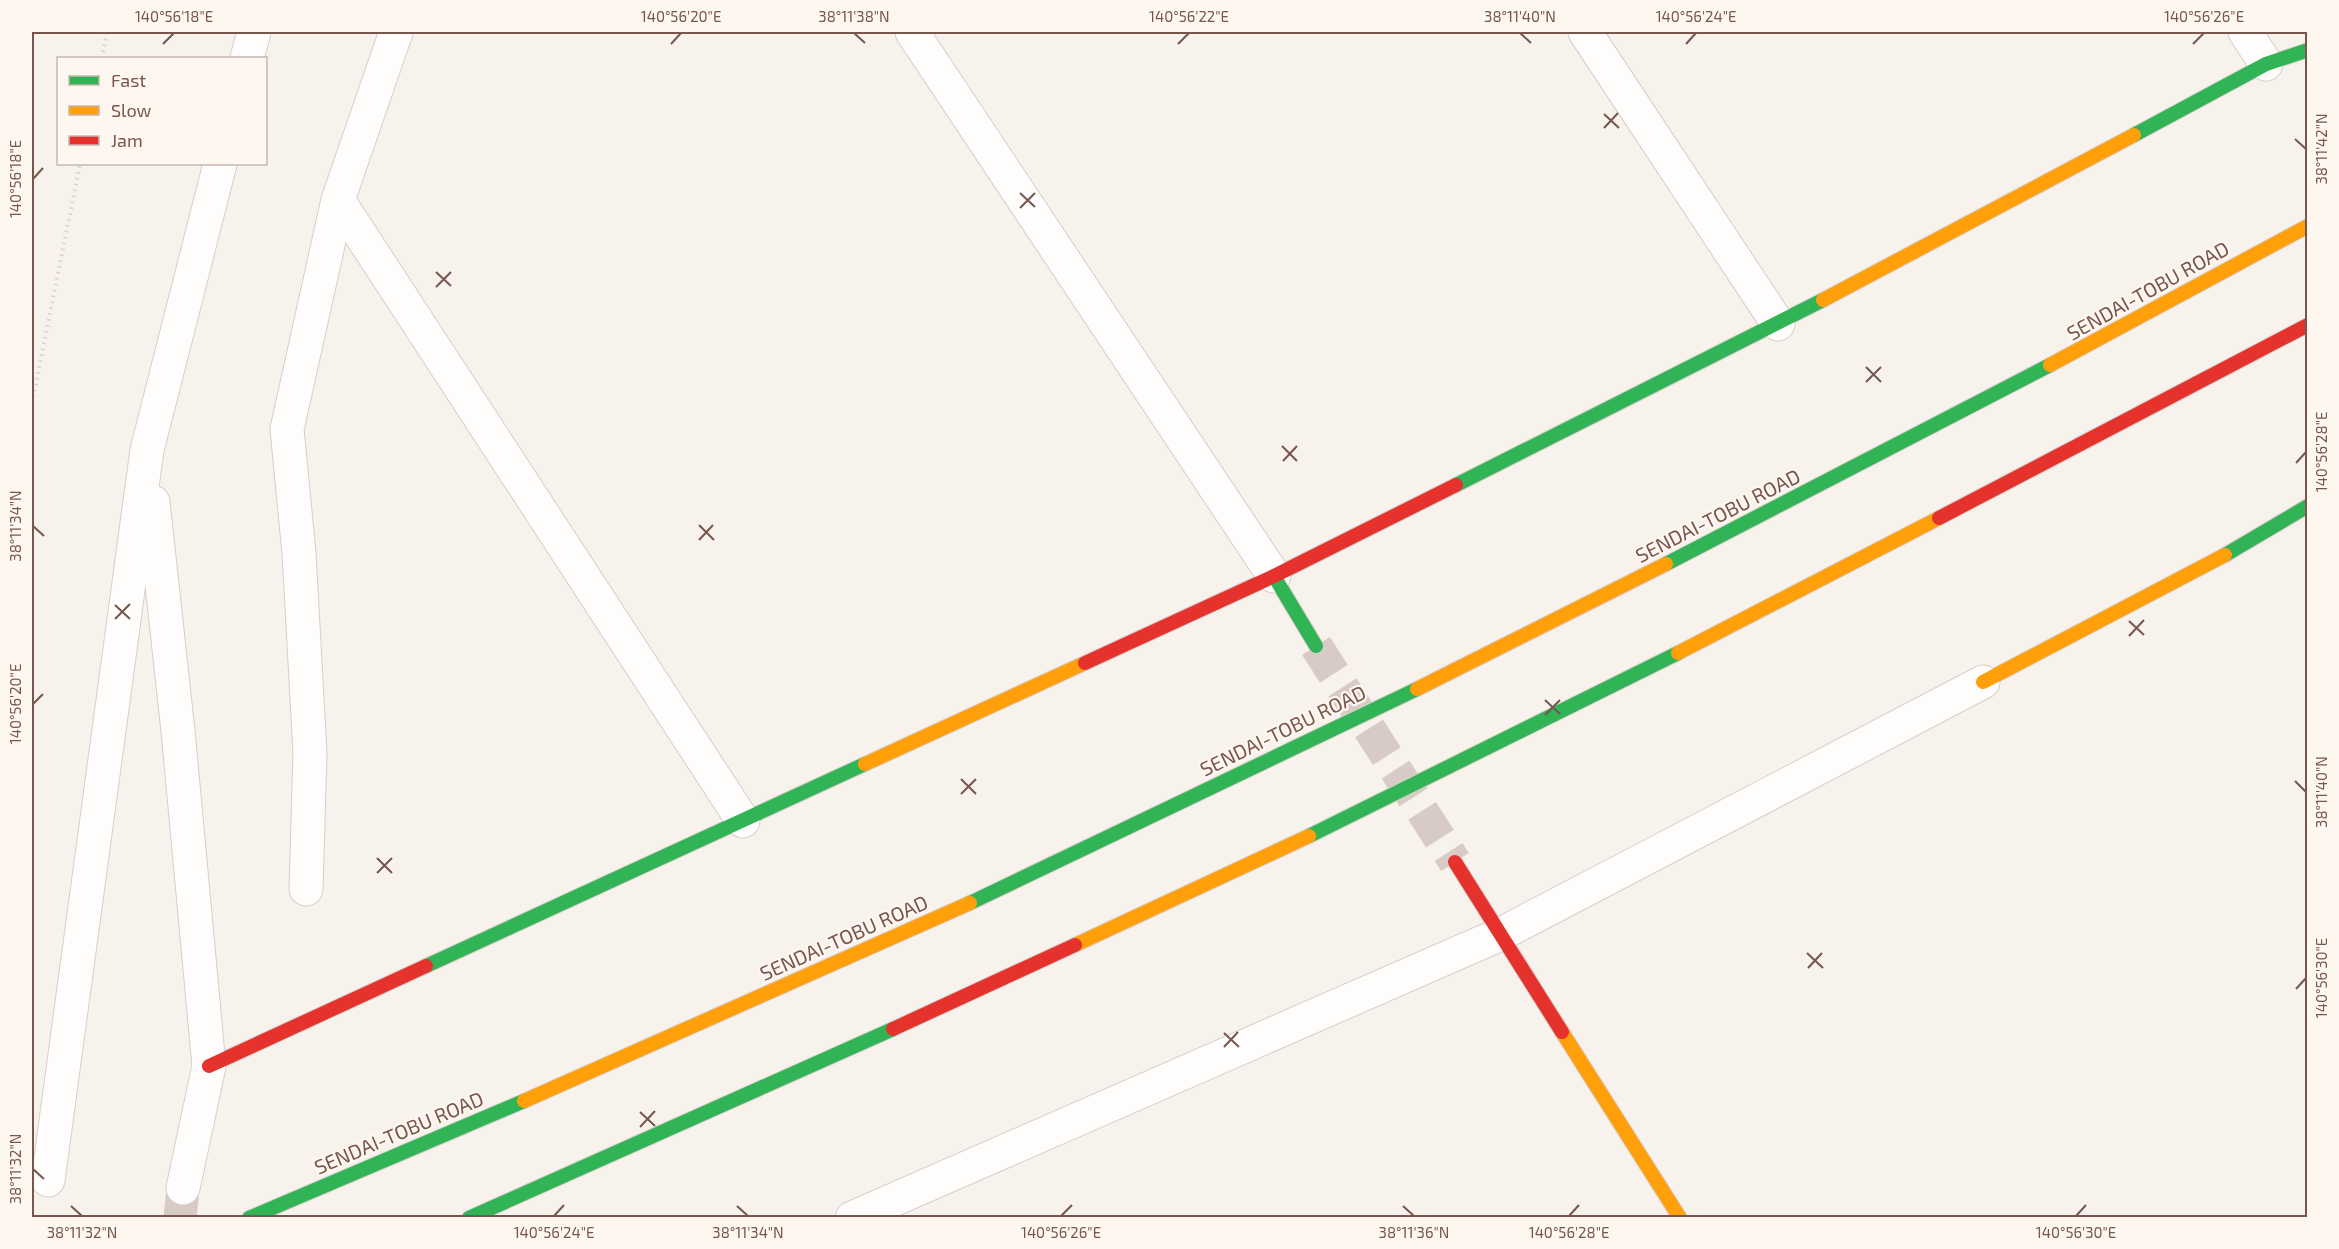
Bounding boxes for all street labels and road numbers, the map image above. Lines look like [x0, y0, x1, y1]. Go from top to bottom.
street label: SENDAI-TOBU ROAD [2062, 236, 2233, 345]
street label: SENDAI-TOBU ROAD [1631, 463, 1804, 567]
street label: SENDAI-TOBU ROAD [1196, 680, 1369, 781]
street label: SENDAI-TOBU ROAD [756, 889, 931, 985]
street label: SENDAI-TOBU ROAD [310, 1086, 487, 1179]

